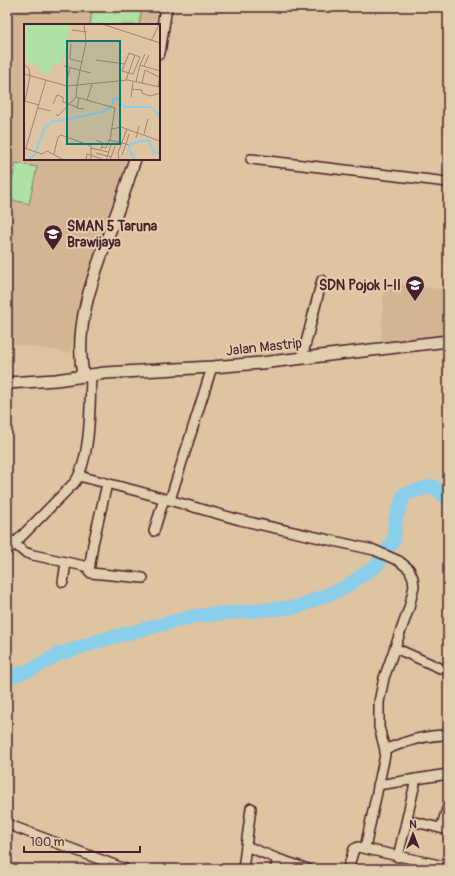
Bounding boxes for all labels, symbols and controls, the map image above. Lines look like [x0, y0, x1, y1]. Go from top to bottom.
inset map [24, 24, 160, 160]
place label: SMAN 5 Taruna Brawijaya [67, 218, 158, 251]
school or university icon: SMAN 5 Taruna Brawijaya [42, 223, 64, 251]
school or university icon: SDN Pojok I-II [404, 274, 426, 302]
place label: SDN Pojok I-II [319, 277, 401, 294]
street label: Jalan Mastrip [225, 335, 303, 359]
north arrow [393, 814, 433, 854]
text: N [409, 818, 417, 831]
scale bar [24, 828, 140, 854]
text: 100 m [30, 835, 65, 850]

